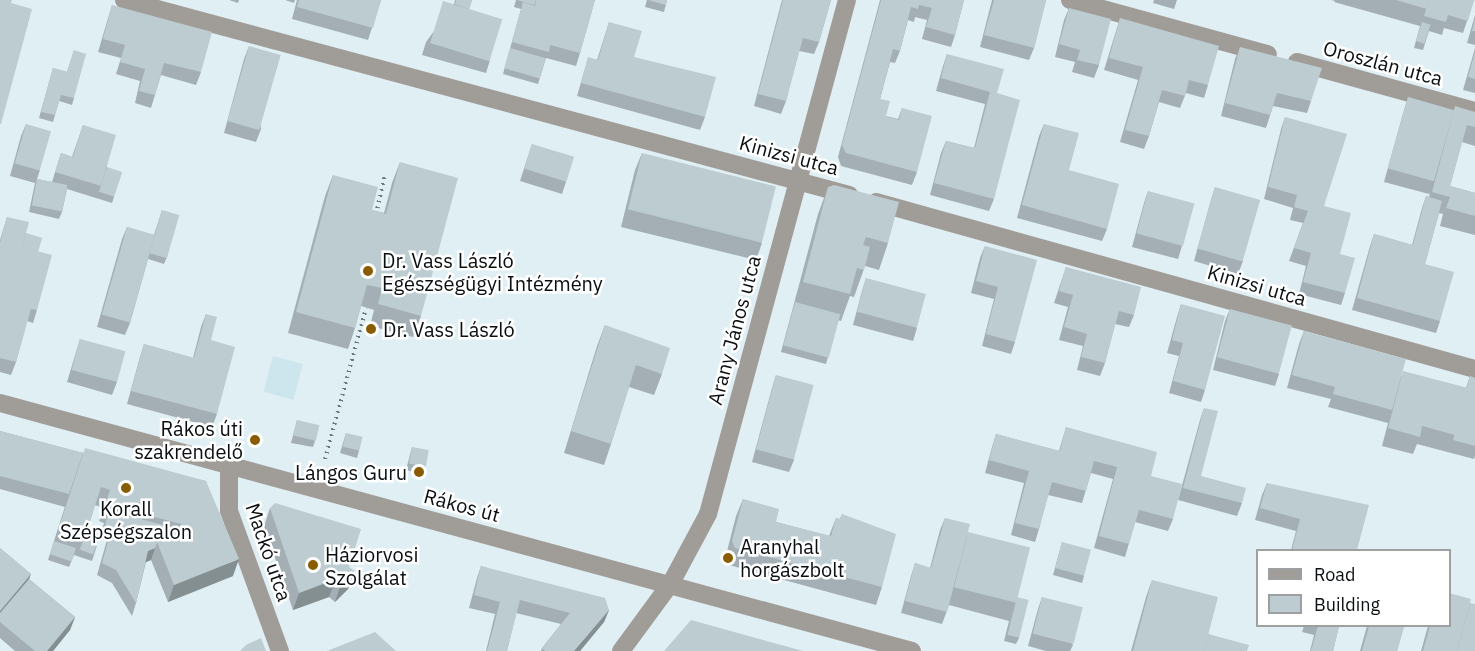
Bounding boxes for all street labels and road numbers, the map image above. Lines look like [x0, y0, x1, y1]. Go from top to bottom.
street label: Oroszlán utca [1321, 36, 1445, 90]
street label: Kinizsi utca [737, 130, 841, 180]
street label: Arany János utca [703, 253, 765, 407]
street label: Kinizsi utca [1205, 259, 1309, 311]
street label: Rákos út [421, 483, 503, 527]
street label: Mackó utca [241, 500, 297, 604]

